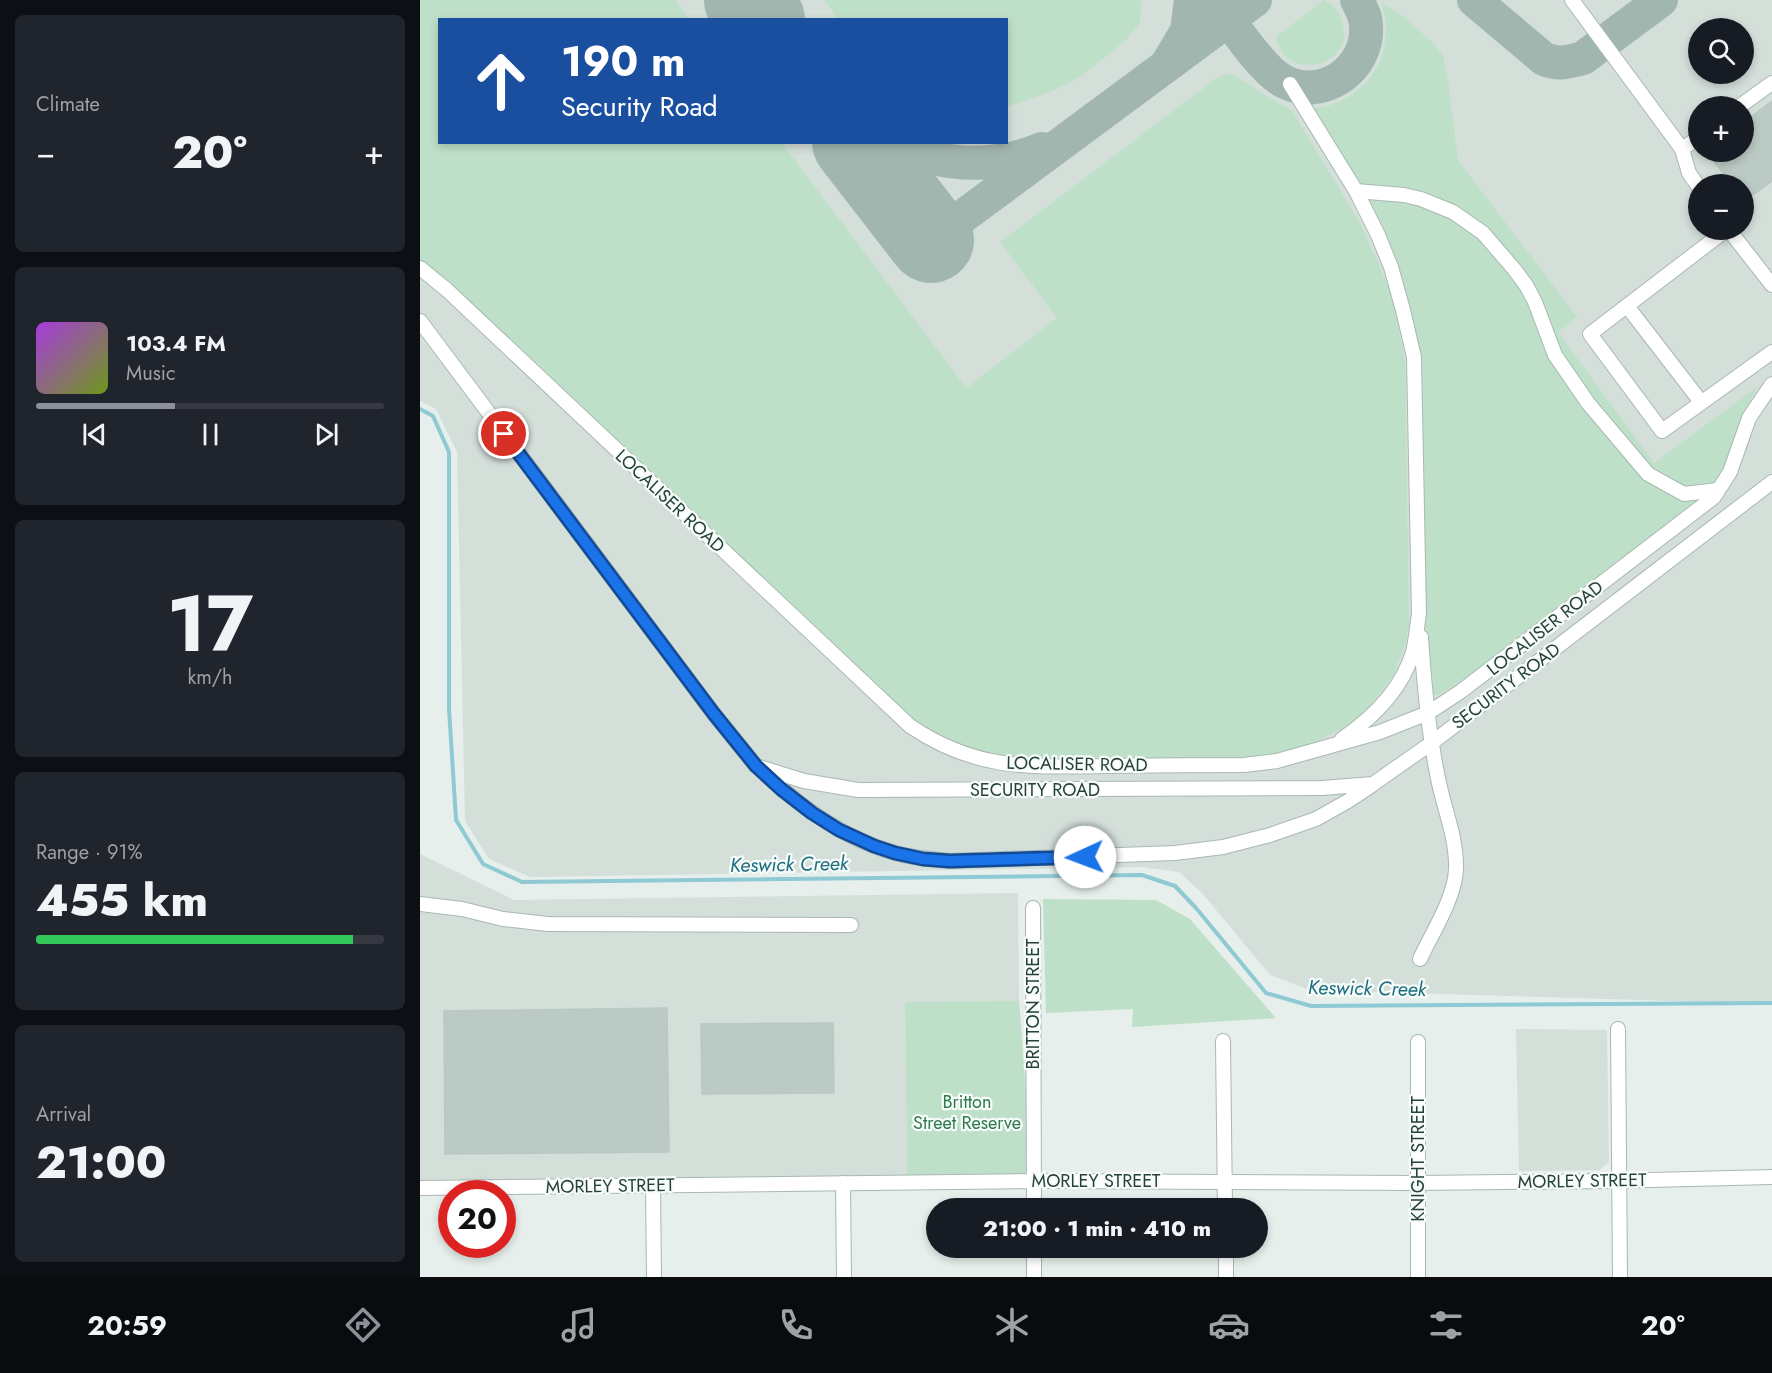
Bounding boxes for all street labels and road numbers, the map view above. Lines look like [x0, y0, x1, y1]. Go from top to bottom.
street label: LOCALISER ROAD [609, 443, 731, 559]
street label: LOCALISER ROAD [1481, 574, 1609, 682]
street label: SECURITY ROAD [1446, 636, 1566, 736]
street label: LOCALISER ROAD [1006, 750, 1148, 778]
street label: SECURITY ROAD [970, 777, 1100, 803]
street label: BRITTON STREET [1020, 938, 1046, 1069]
street label: KNIGHT STREET [1405, 1096, 1431, 1222]
street label: MORLEY STREET [1517, 1167, 1647, 1195]
street label: MORLEY STREET [1032, 1168, 1161, 1194]
street label: MORLEY STREET [545, 1172, 675, 1200]

